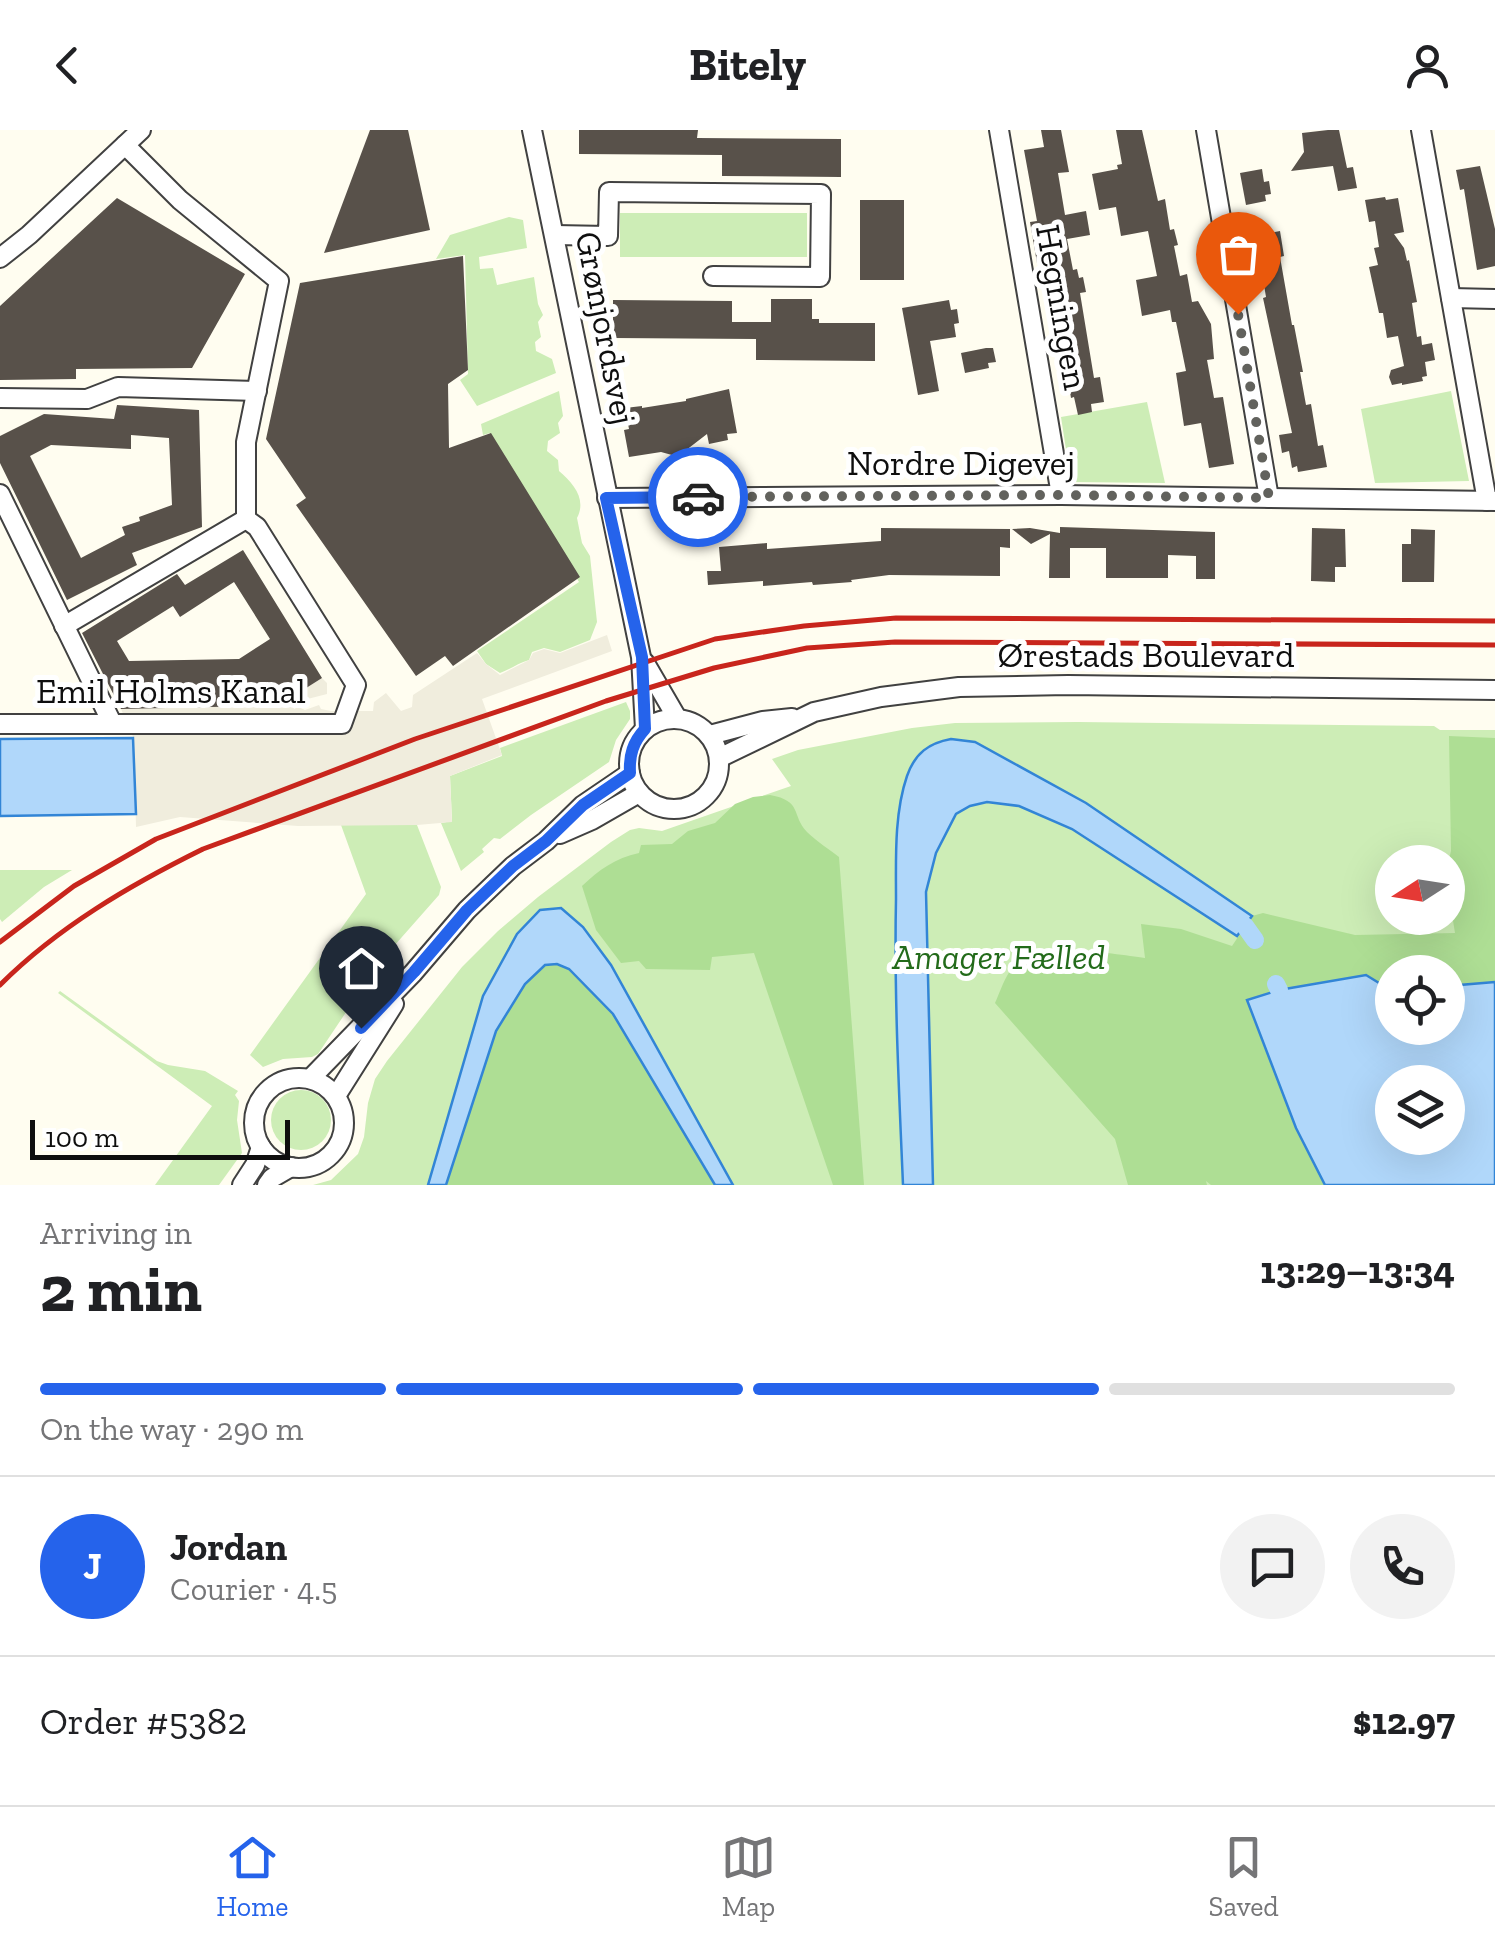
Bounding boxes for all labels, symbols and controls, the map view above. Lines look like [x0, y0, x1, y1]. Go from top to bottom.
icon: back [40, 38, 95, 93]
text: Bitely [689, 38, 806, 92]
icon: person [1400, 38, 1455, 93]
pin [1196, 212, 1281, 315]
street label: Hegningen [1027, 221, 1097, 393]
icon: bag [1211, 227, 1266, 282]
street label: Grønjordsvej [567, 228, 645, 428]
street label: Nordre Digevej [847, 442, 1075, 484]
courier [648, 447, 748, 547]
icon: car [671, 470, 726, 525]
street label: Ørestads Boulevard [997, 634, 1295, 676]
street label: Emil Holms Kanal [36, 670, 306, 712]
north arrow [1375, 845, 1465, 935]
map controls [1375, 845, 1465, 1155]
pin [319, 926, 404, 1029]
park label: Amager Fælled [892, 936, 1105, 978]
icon: home [334, 941, 389, 996]
button: locate [1375, 955, 1465, 1045]
button: layers [1375, 1065, 1465, 1155]
scale bar [30, 1115, 290, 1160]
text: 100 m [45, 1121, 119, 1154]
text: Arriving in [40, 1214, 192, 1252]
text: 13:29–13:34 [1260, 1247, 1455, 1293]
text: 2 min [40, 1250, 202, 1328]
text: On the way · 290 m [40, 1410, 304, 1448]
button: chat [1220, 1514, 1325, 1619]
button: phone [1350, 1514, 1455, 1619]
text: Jordan [170, 1524, 287, 1570]
text: J [83, 1543, 102, 1589]
text: Courier · 4.5 [170, 1570, 337, 1608]
text: Order #5382 [40, 1698, 247, 1744]
text: $12.97 [1353, 1698, 1455, 1744]
tab: Home [216, 1830, 288, 1923]
tab: Map [721, 1830, 776, 1923]
tab: Saved [1209, 1830, 1279, 1923]

